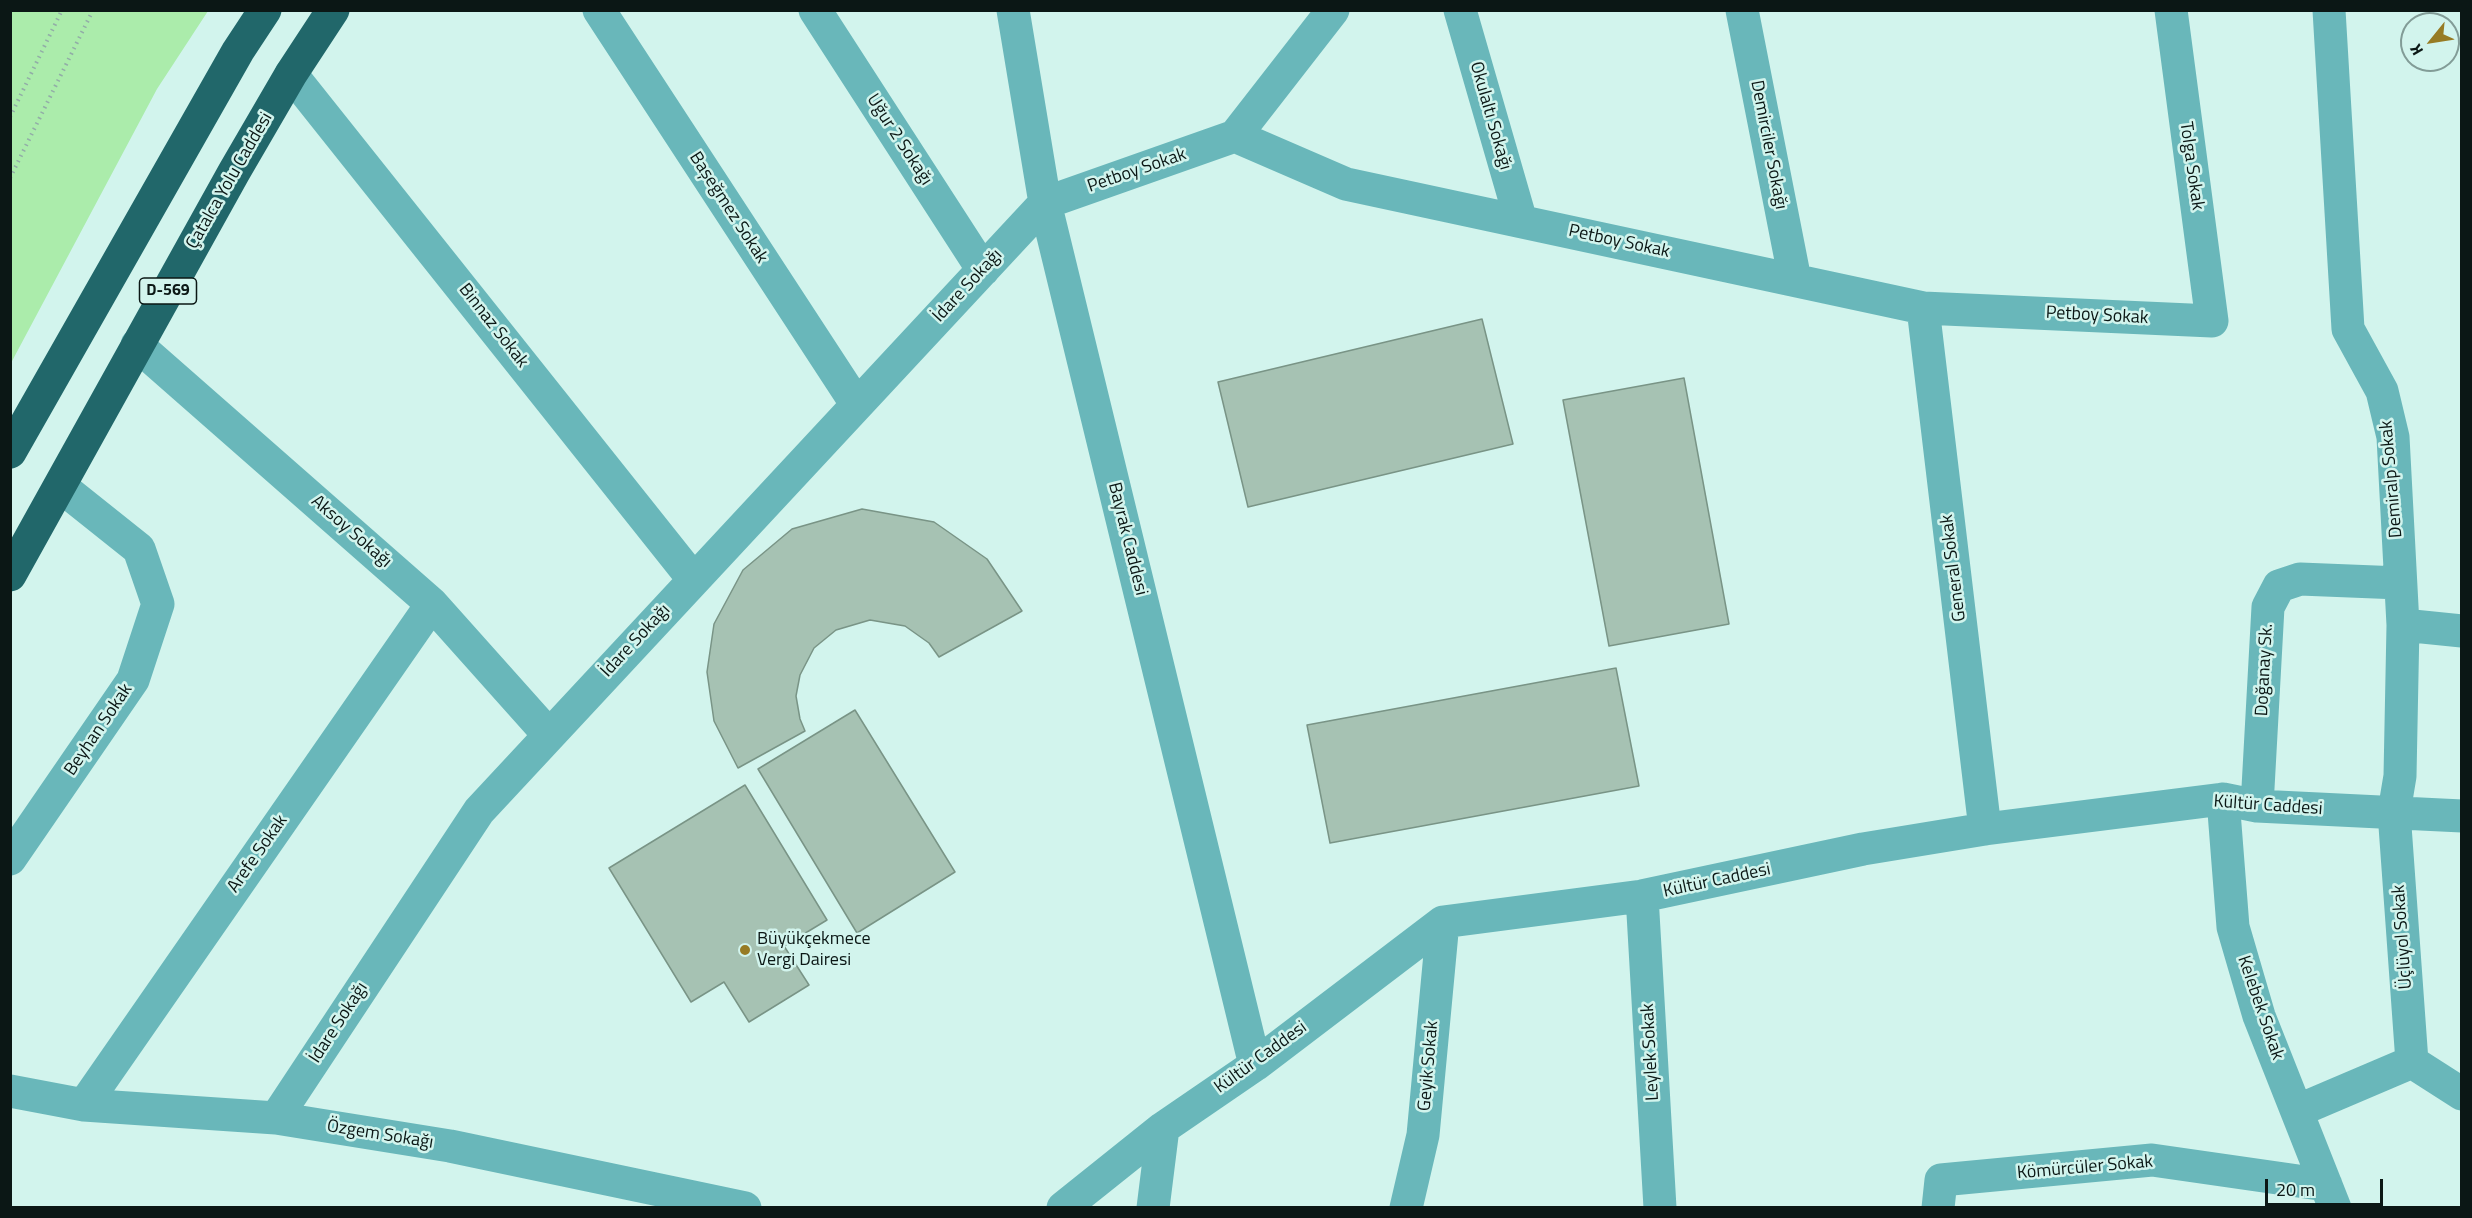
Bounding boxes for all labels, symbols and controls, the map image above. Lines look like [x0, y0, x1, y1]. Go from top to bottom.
north arrow [2400, 12, 2460, 72]
text: K [2403, 40, 2429, 60]
street label: Okulaltı Sokağı [1464, 59, 1516, 173]
street label: Demirciler Sokağı [1745, 79, 1791, 211]
street label: Uğur 2 Sokağı [861, 90, 937, 190]
street label: Çatalca Yolu Caddesi [182, 109, 278, 253]
street label: Tolga Sokak [2174, 120, 2208, 212]
street label: Petboy Sokak [1085, 144, 1189, 198]
street label: Başeğmez Sokak [684, 148, 772, 268]
street label: Petboy Sokak [1566, 221, 1672, 263]
street label: İdare Sokağı [929, 245, 1007, 327]
road number: D-569 [140, 278, 196, 304]
street label: Binnaz Sokak [453, 280, 533, 372]
street label: Petboy Sokak [2045, 303, 2149, 329]
street label: Demiralp Sokak [2376, 419, 2408, 539]
street label: Bayrak Caddesi [1103, 480, 1151, 598]
street label: Aksoy Sokağı [306, 491, 396, 573]
street label: General Sokak [1937, 513, 1971, 623]
street label: İdare Sokağı [597, 600, 675, 682]
street label: Doğanay Sk. [2252, 623, 2278, 717]
street label: Beyhan Sokak [60, 680, 138, 780]
street label: Kültür Caddesi [2213, 791, 2323, 821]
street label: Arefe Sokak [223, 811, 293, 897]
street label: Kültür Caddesi [1661, 859, 1773, 903]
street label: Üçlüyol Sokak [2389, 884, 2417, 990]
place label: Büyükçekmece Vergi Dairesi [757, 929, 871, 972]
marker: Büyükçekmece Vergi Dairesi [738, 943, 752, 957]
street label: Kelebek Sokak [2232, 953, 2288, 1063]
street label: İdare Sokağı [305, 979, 373, 1067]
street label: Leylek Sokak [1638, 1003, 1664, 1101]
street label: Kültür Caddesi [1211, 1017, 1311, 1099]
street label: Geyik Sokak [1414, 1020, 1444, 1112]
street label: Özgem Sokağı [325, 1116, 435, 1154]
street label: Kömürcüler Sokak [2016, 1151, 2154, 1185]
scale bar [2268, 1167, 2386, 1205]
text: 20 m [2276, 1176, 2315, 1203]

